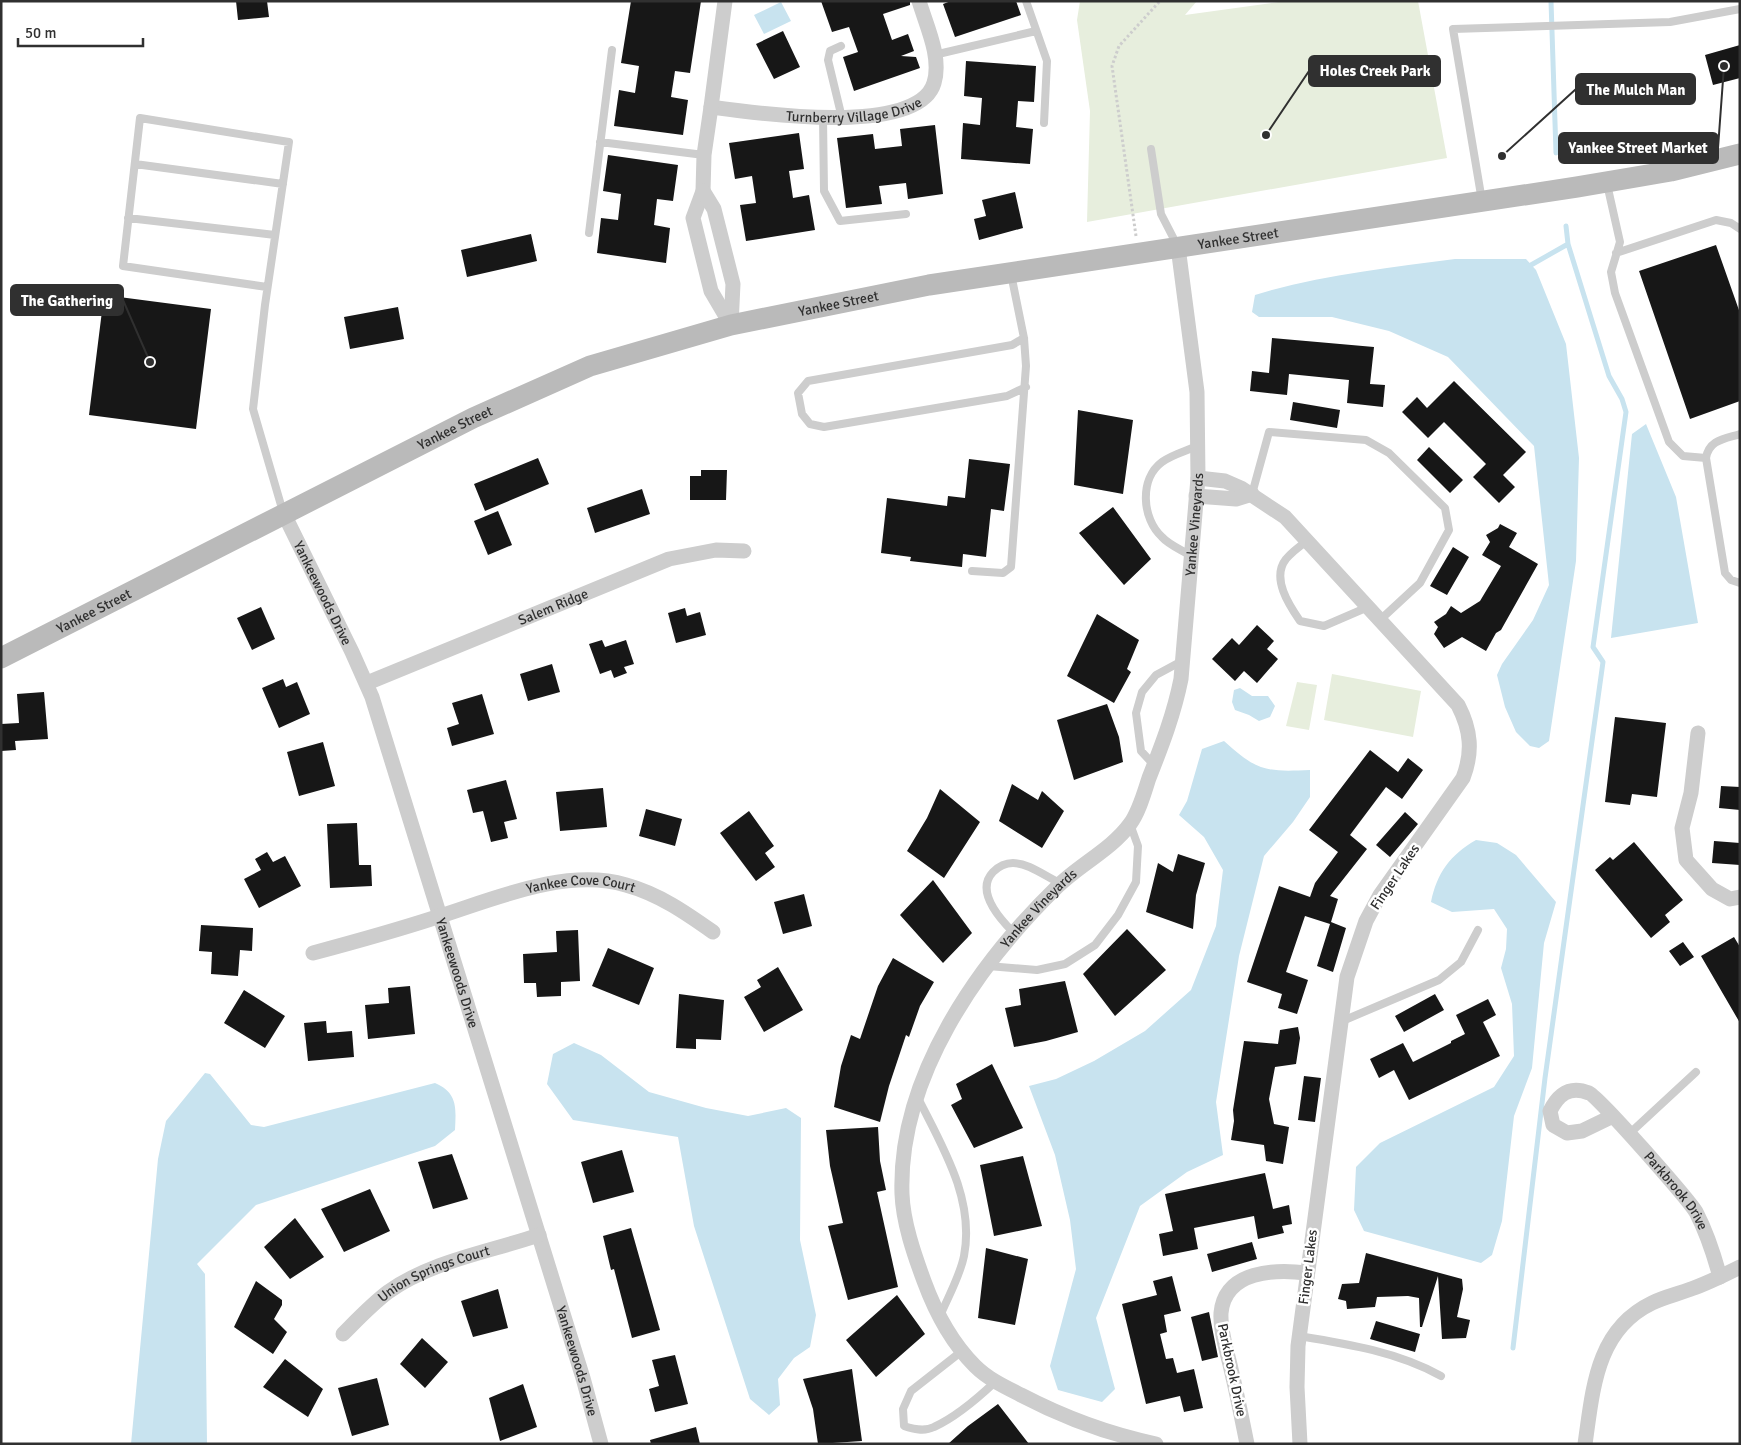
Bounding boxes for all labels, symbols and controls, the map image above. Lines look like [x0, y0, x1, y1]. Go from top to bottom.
scale bar [18, 15, 142, 47]
text: 50 m [25, 24, 56, 42]
callout: Holes Creek Park [1309, 56, 1440, 86]
text: Holes Creek Park [1319, 62, 1431, 80]
callout: The Mulch Man [1576, 74, 1695, 104]
text: The Mulch Man [1587, 81, 1685, 99]
street label: Turnberry Village Drive [785, 93, 925, 126]
callout: Yankee Street Market [1559, 133, 1718, 163]
text: Yankee Street Market [1567, 139, 1708, 157]
street label: Yankee Street [1197, 224, 1280, 253]
callout: The Gathering [11, 285, 123, 315]
street label: Yankee Street [797, 287, 880, 320]
text: The Gathering [21, 292, 113, 310]
street label: Yankee Street [415, 402, 495, 453]
street label: Yankee Vineyards [1181, 473, 1207, 577]
street label: Yankeewoods Drive [290, 538, 356, 648]
street label: Yankee Street [54, 585, 134, 637]
street label: Salem Ridge [515, 585, 590, 629]
street label: Finger Lakes [1367, 841, 1423, 913]
street label: Yankee Vineyards [997, 865, 1080, 951]
street label: Yankee Cove Court [524, 871, 638, 897]
street label: Yankeewoods Drive [432, 916, 483, 1030]
street label: Parkbrook Drive [1641, 1148, 1712, 1232]
street label: Finger Lakes [1295, 1228, 1321, 1306]
street label: Union Springs Court [374, 1242, 491, 1306]
street label: Yankeewoods Drive [553, 1304, 601, 1418]
street label: Parkbrook Drive [1214, 1322, 1250, 1418]

